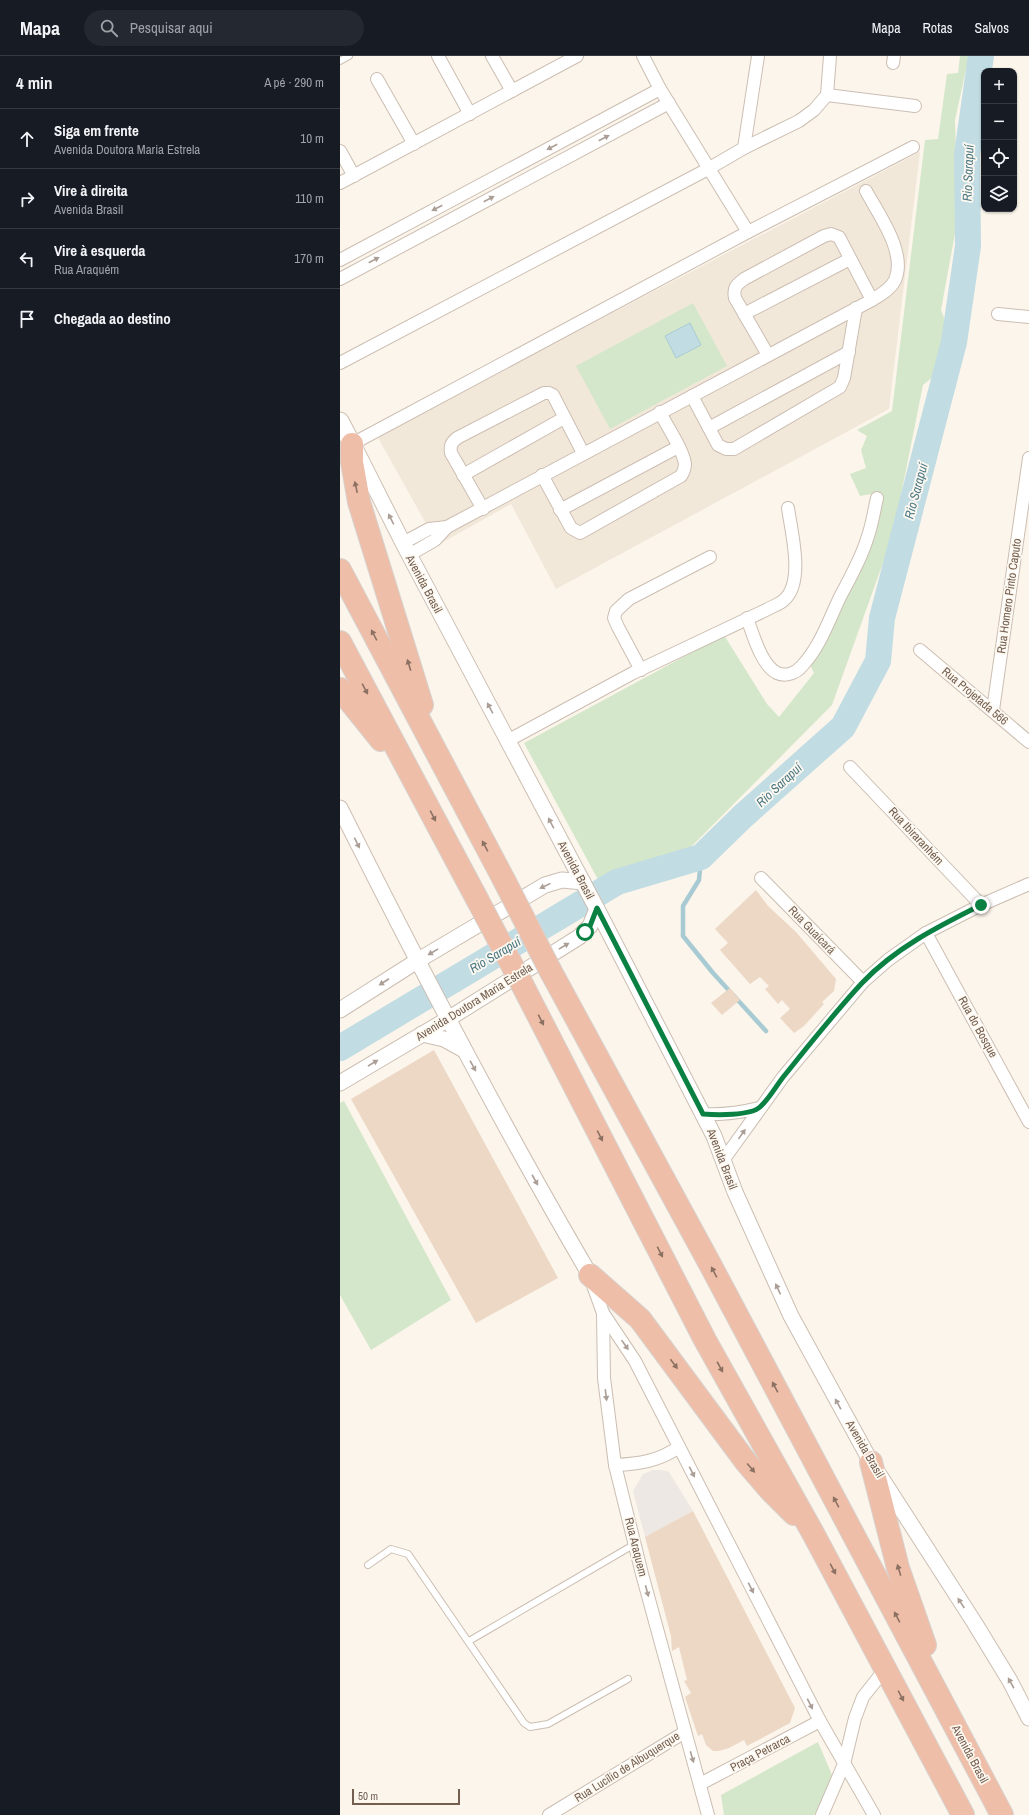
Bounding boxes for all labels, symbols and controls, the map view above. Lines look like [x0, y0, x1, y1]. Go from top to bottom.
search box [84, 10, 364, 46]
text: Mapa [20, 15, 60, 41]
icon: search [98, 17, 120, 39]
text: Pesquisar aqui [130, 17, 213, 38]
text: Mapa [872, 19, 901, 37]
text: Rotas [923, 19, 953, 37]
text: Salvos [975, 19, 1009, 37]
map controls [981, 68, 1017, 212]
button: + [981, 68, 1017, 104]
text: 4 min [16, 71, 52, 94]
text: A pé · 290 m [264, 74, 324, 91]
button: − [981, 104, 1017, 140]
text: Siga em frente [54, 120, 139, 141]
icon: ahead [16, 128, 38, 150]
text: 10 m [300, 130, 324, 147]
one-way arrow [598, 135, 610, 141]
button: locate [981, 140, 1017, 176]
text: Avenida Doutora Maria Estrela [54, 141, 200, 158]
water label: Rio Sarapuí [959, 143, 978, 202]
one-way arrow [546, 144, 557, 150]
button: layers [981, 176, 1017, 212]
text: Vire à direita [54, 180, 128, 201]
icon: right [16, 188, 38, 210]
text: 110 m [295, 190, 324, 207]
one-way arrow [483, 196, 495, 202]
text: Avenida Brasil [54, 201, 123, 218]
one-way arrow [431, 205, 443, 212]
text: Vire à esquerda [54, 240, 145, 261]
icon: left [16, 248, 38, 270]
text: 170 m [294, 250, 324, 267]
one-way arrow [369, 257, 380, 264]
text: Rua Araquém [54, 261, 119, 278]
icon: arrive [16, 308, 38, 330]
text: Chegada ao destino [54, 308, 171, 329]
water label: Rio Sarapuí [900, 460, 932, 521]
one-way arrow [353, 481, 359, 493]
one-way arrow [387, 513, 394, 525]
street label: Rua Homero Pinto Caputo [993, 537, 1025, 655]
street label: Avenida Brasil [401, 551, 446, 616]
one-way arrow [370, 629, 377, 641]
one-way arrow [406, 659, 412, 671]
street label: Rua Projetada 566 [938, 663, 1012, 729]
one-way arrow [362, 683, 368, 695]
one-way arrow [487, 703, 493, 714]
water label: Rio Sarapuí [752, 759, 806, 811]
street label: Rua Ibiraranhém [885, 804, 947, 868]
one-way arrow [430, 810, 436, 822]
one-way arrow [548, 817, 554, 829]
one-way arrow [354, 837, 360, 848]
street label: Avenida Brasil [553, 837, 598, 902]
one-way arrow [482, 840, 489, 852]
one-way arrow [539, 883, 551, 889]
route end [972, 896, 990, 914]
street label: Rua Guaicará [785, 902, 839, 958]
route start [576, 923, 594, 941]
water label: Rio Sarapuí [466, 933, 525, 977]
one-way arrow [558, 943, 570, 950]
one-way arrow [427, 948, 439, 955]
street label: Avenida Doutora Maria Estrela [412, 959, 536, 1045]
one-way arrow [379, 978, 389, 986]
street label: Rua do Bosque [955, 993, 1001, 1061]
one-way arrow [538, 1015, 544, 1026]
one-way arrow [367, 1060, 379, 1067]
one-way arrow [469, 1060, 476, 1072]
street label: Avenida Brasil [703, 1125, 741, 1192]
one-way arrow [738, 1129, 746, 1139]
one-way arrow [597, 1130, 604, 1142]
one-way arrow [532, 1174, 538, 1186]
one-way arrow [657, 1246, 663, 1257]
one-way arrow [711, 1266, 717, 1278]
one-way arrow [775, 1283, 781, 1294]
one-way arrow [621, 1340, 629, 1350]
one-way arrow [670, 1358, 678, 1369]
one-way arrow [717, 1361, 724, 1373]
one-way arrow [772, 1381, 778, 1393]
one-way arrow [603, 1389, 609, 1402]
one-way arrow [835, 1398, 842, 1410]
street label: Avenida Brasil [842, 1416, 888, 1481]
one-way arrow [747, 1463, 756, 1473]
one-way arrow [689, 1466, 695, 1478]
one-way arrow [833, 1496, 839, 1508]
street label: Rua Araquem [621, 1516, 651, 1578]
one-way arrow [830, 1564, 836, 1575]
one-way arrow [895, 1564, 901, 1576]
one-way arrow [748, 1582, 754, 1594]
one-way arrow [644, 1585, 650, 1597]
one-way arrow [957, 1598, 965, 1608]
one-way arrow [894, 1611, 900, 1622]
one-way arrow [1007, 1677, 1014, 1689]
one-way arrow [897, 1691, 904, 1702]
one-way arrow [807, 1698, 814, 1709]
street label: Avenida Brasil [947, 1721, 992, 1786]
street label: Rua Lucílio de Albuquerque [571, 1728, 683, 1806]
street label: Praça Petrarca [727, 1730, 793, 1775]
one-way arrow [689, 1751, 695, 1763]
scale bar [352, 1787, 460, 1806]
text: 50 m [358, 1789, 378, 1803]

